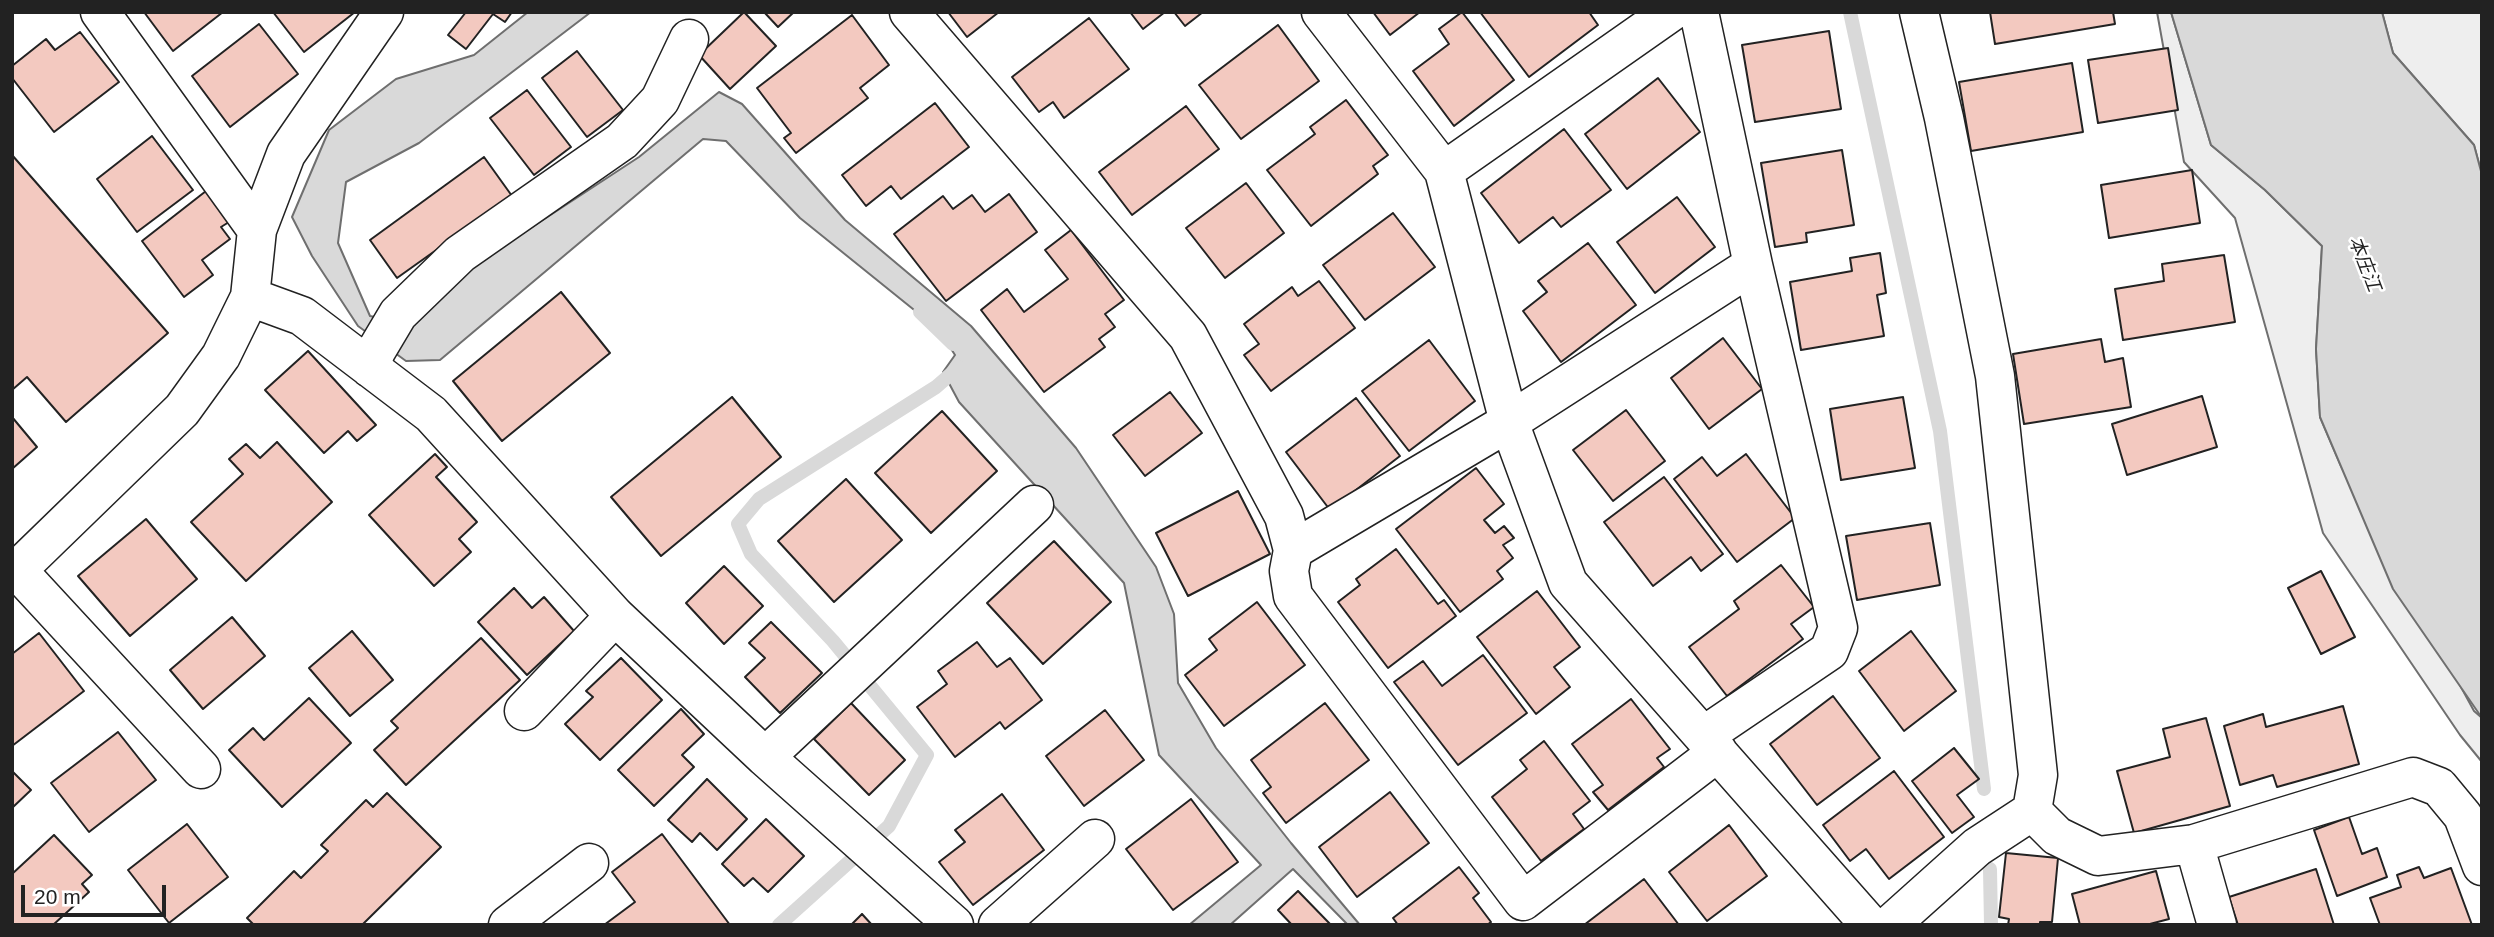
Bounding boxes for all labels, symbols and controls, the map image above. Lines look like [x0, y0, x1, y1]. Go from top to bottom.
water label: 本庄江 [2343, 233, 2385, 295]
scale bar [24, 870, 170, 914]
text: 20 m [34, 885, 81, 908]

